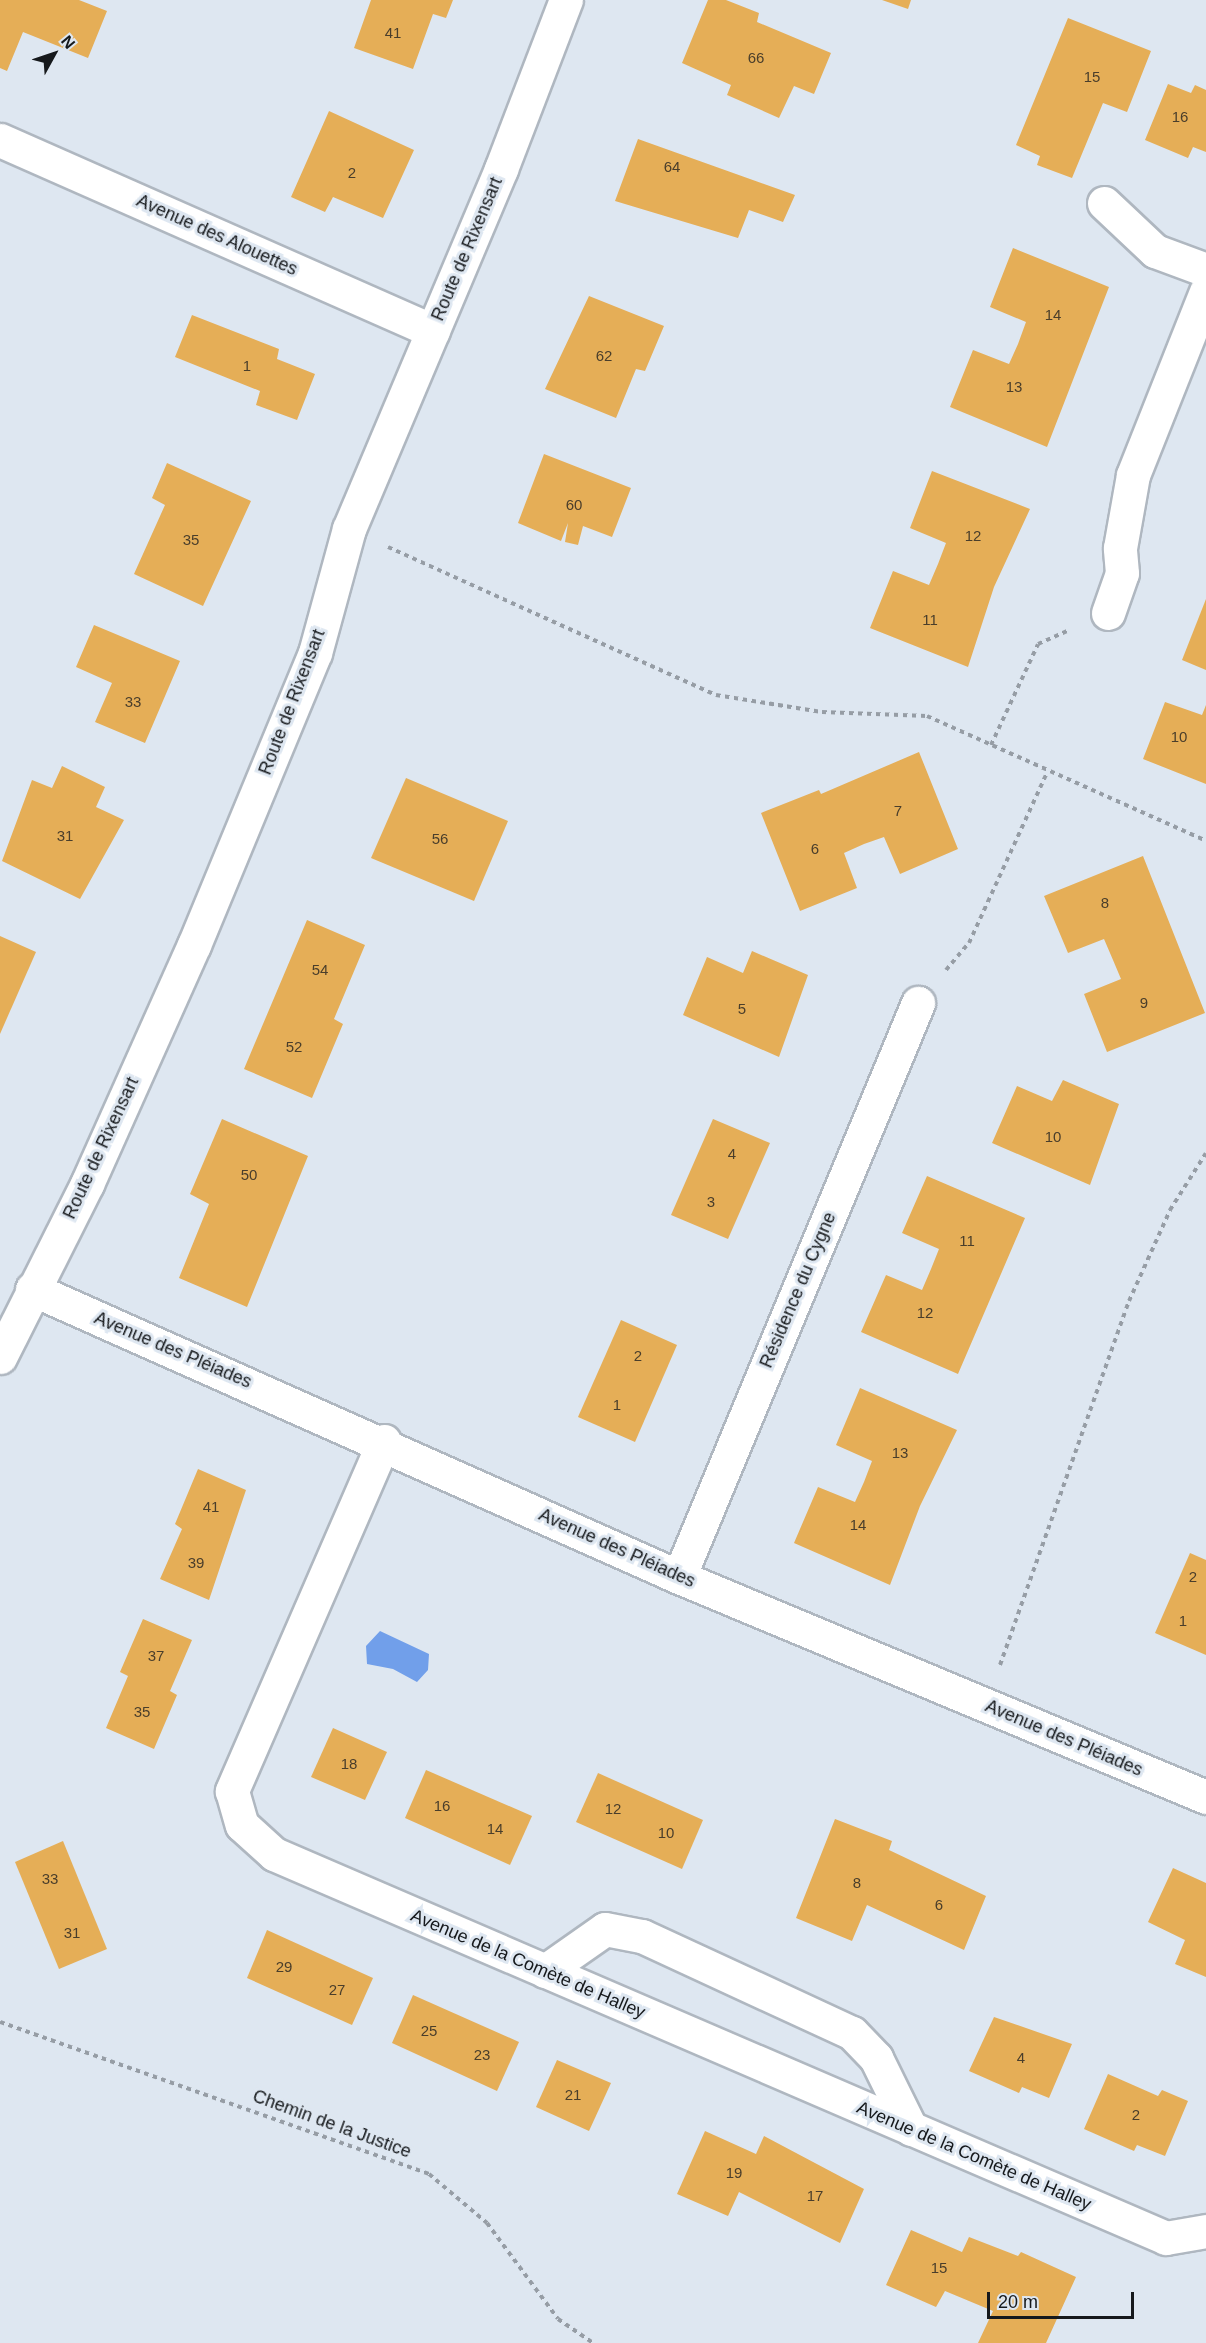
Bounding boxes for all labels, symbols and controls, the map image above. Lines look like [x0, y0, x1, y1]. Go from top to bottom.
north arrow [24, 24, 84, 84]
house number: 41 [385, 24, 401, 42]
text: N [58, 32, 78, 52]
house number: 66 [748, 49, 764, 67]
house number: 15 [1084, 68, 1100, 86]
house number: 16 [1172, 108, 1188, 126]
house number: 64 [664, 158, 680, 176]
house number: 2 [348, 164, 356, 182]
street label: Route de Rixensart [427, 174, 507, 324]
street label: Avenue des Alouettes [133, 190, 301, 280]
house number: 14 [1045, 306, 1061, 324]
house number: 62 [596, 347, 612, 365]
house number: 1 [243, 357, 251, 375]
house number: 13 [1006, 378, 1022, 396]
house number: 60 [566, 496, 582, 514]
house number: 12 [965, 527, 981, 545]
house number: 35 [183, 531, 199, 549]
house number: 11 [922, 611, 938, 629]
street label: Route de Rixensart [254, 626, 330, 778]
house number: 33 [125, 693, 141, 711]
house number: 10 [1171, 728, 1187, 746]
house number: 7 [894, 802, 902, 820]
house number: 31 [57, 827, 73, 845]
house number: 56 [432, 830, 448, 848]
house number: 6 [811, 840, 819, 858]
house number: 8 [1101, 894, 1109, 912]
house number: 54 [312, 961, 328, 979]
house number: 9 [1140, 994, 1148, 1012]
house number: 5 [738, 1000, 746, 1018]
house number: 52 [286, 1038, 302, 1056]
street label: Route de Rixensart [59, 1074, 143, 1222]
house number: 10 [1045, 1128, 1061, 1146]
house number: 4 [728, 1145, 736, 1163]
house number: 50 [241, 1166, 257, 1184]
house number: 3 [707, 1193, 715, 1211]
street label: Résidence du Cygne [755, 1209, 841, 1371]
house number: 11 [959, 1232, 975, 1250]
house number: 12 [917, 1304, 933, 1322]
street label: Avenue des Pléiades [91, 1307, 255, 1393]
house number: 2 [634, 1347, 642, 1365]
house number: 1 [613, 1396, 621, 1414]
house number: 13 [892, 1444, 908, 1462]
house number: 41 [203, 1498, 219, 1516]
street label: Avenue des Pléiades [536, 1504, 698, 1592]
house number: 14 [850, 1516, 866, 1534]
house number: 39 [188, 1554, 204, 1572]
house number: 2 [1189, 1568, 1197, 1586]
house number: 1 [1179, 1612, 1187, 1630]
house number: 37 [148, 1647, 164, 1665]
street label: Avenue des Pléiades [982, 1695, 1146, 1781]
house number: 35 [134, 1703, 150, 1721]
house number: 18 [341, 1755, 357, 1773]
house number: 16 [434, 1797, 450, 1815]
house number: 12 [605, 1800, 621, 1818]
house number: 14 [487, 1820, 503, 1838]
house number: 10 [658, 1824, 674, 1842]
house number: 33 [42, 1870, 58, 1888]
house number: 8 [853, 1874, 861, 1892]
house number: 6 [935, 1896, 943, 1914]
street label: Avenue de la Comète de Halley [407, 1905, 649, 2023]
house number: 31 [64, 1924, 80, 1942]
house number: 29 [276, 1958, 292, 1976]
house number: 27 [329, 1981, 345, 1999]
house number: 25 [421, 2022, 437, 2040]
house number: 23 [474, 2046, 490, 2064]
house number: 4 [1017, 2049, 1025, 2067]
street label: Chemin de la Justice [250, 2085, 414, 2163]
house number: 21 [565, 2086, 581, 2104]
street label: Avenue de la Comète de Halley [853, 2097, 1095, 2215]
house number: 2 [1132, 2106, 1140, 2124]
house number: 19 [726, 2164, 742, 2182]
house number: 17 [807, 2187, 823, 2205]
house number: 15 [931, 2259, 947, 2277]
scale bar [990, 2280, 1137, 2318]
text: 20 m [998, 2292, 1038, 2312]

